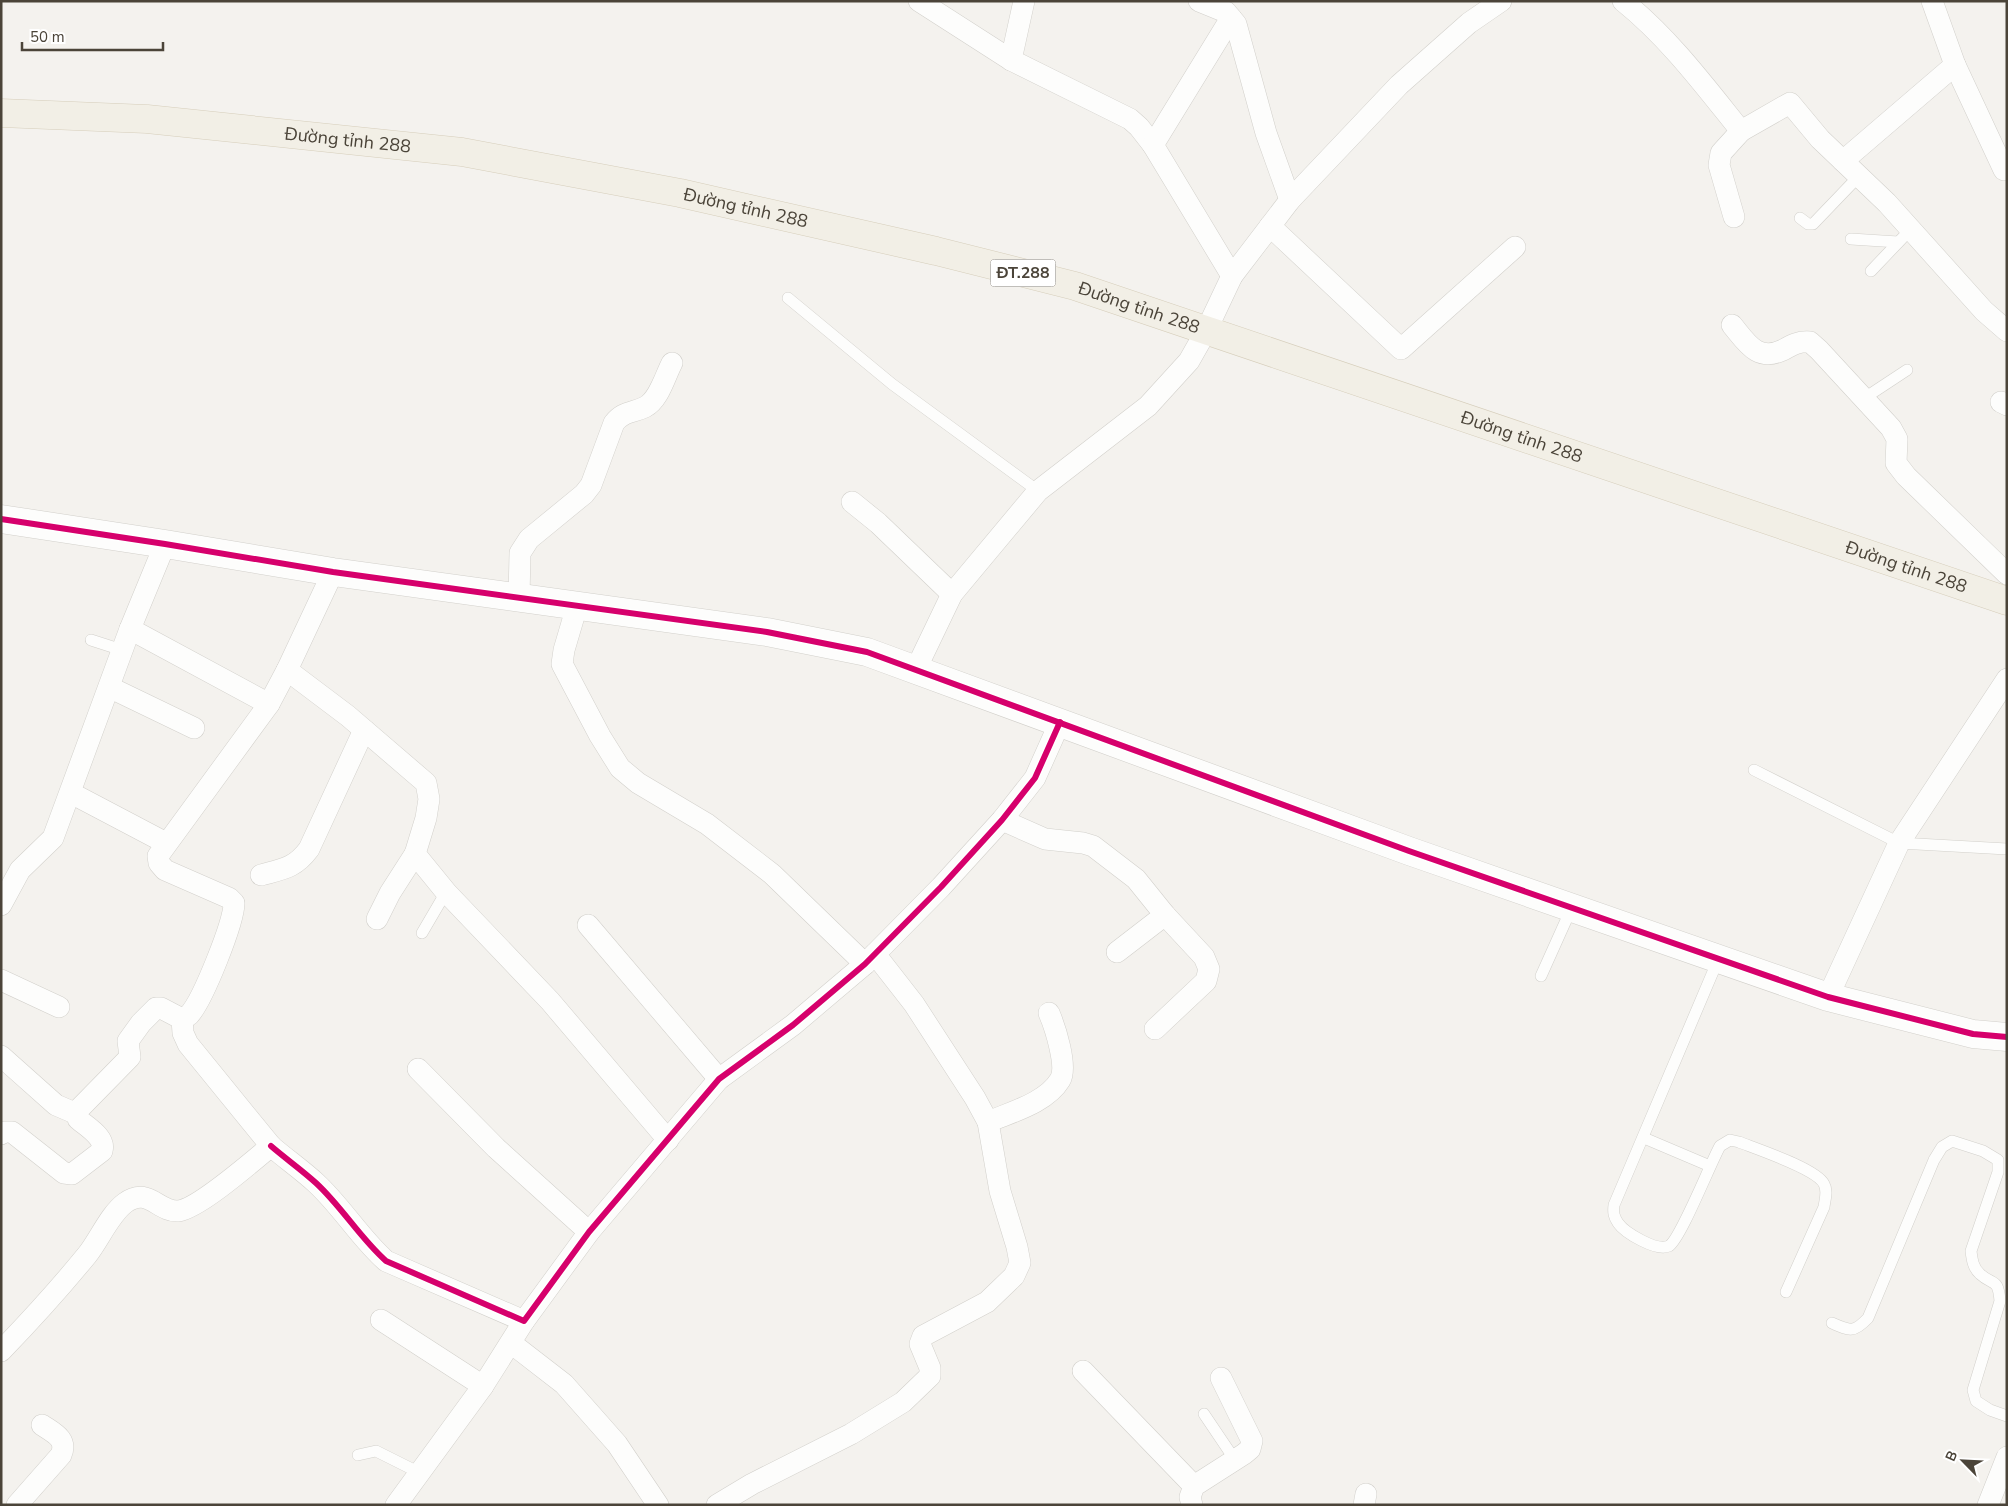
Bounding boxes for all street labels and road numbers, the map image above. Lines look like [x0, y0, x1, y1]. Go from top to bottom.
street label: Đường tỉnh 288 [282, 121, 412, 159]
street label: Đường tỉnh 288 [680, 182, 810, 234]
road number: ĐT.288 [990, 260, 1056, 286]
street label: Đường tỉnh 288 [1074, 276, 1203, 339]
street label: Đường tỉnh 288 [1457, 405, 1586, 469]
street label: Đường tỉnh 288 [1841, 535, 1970, 599]

